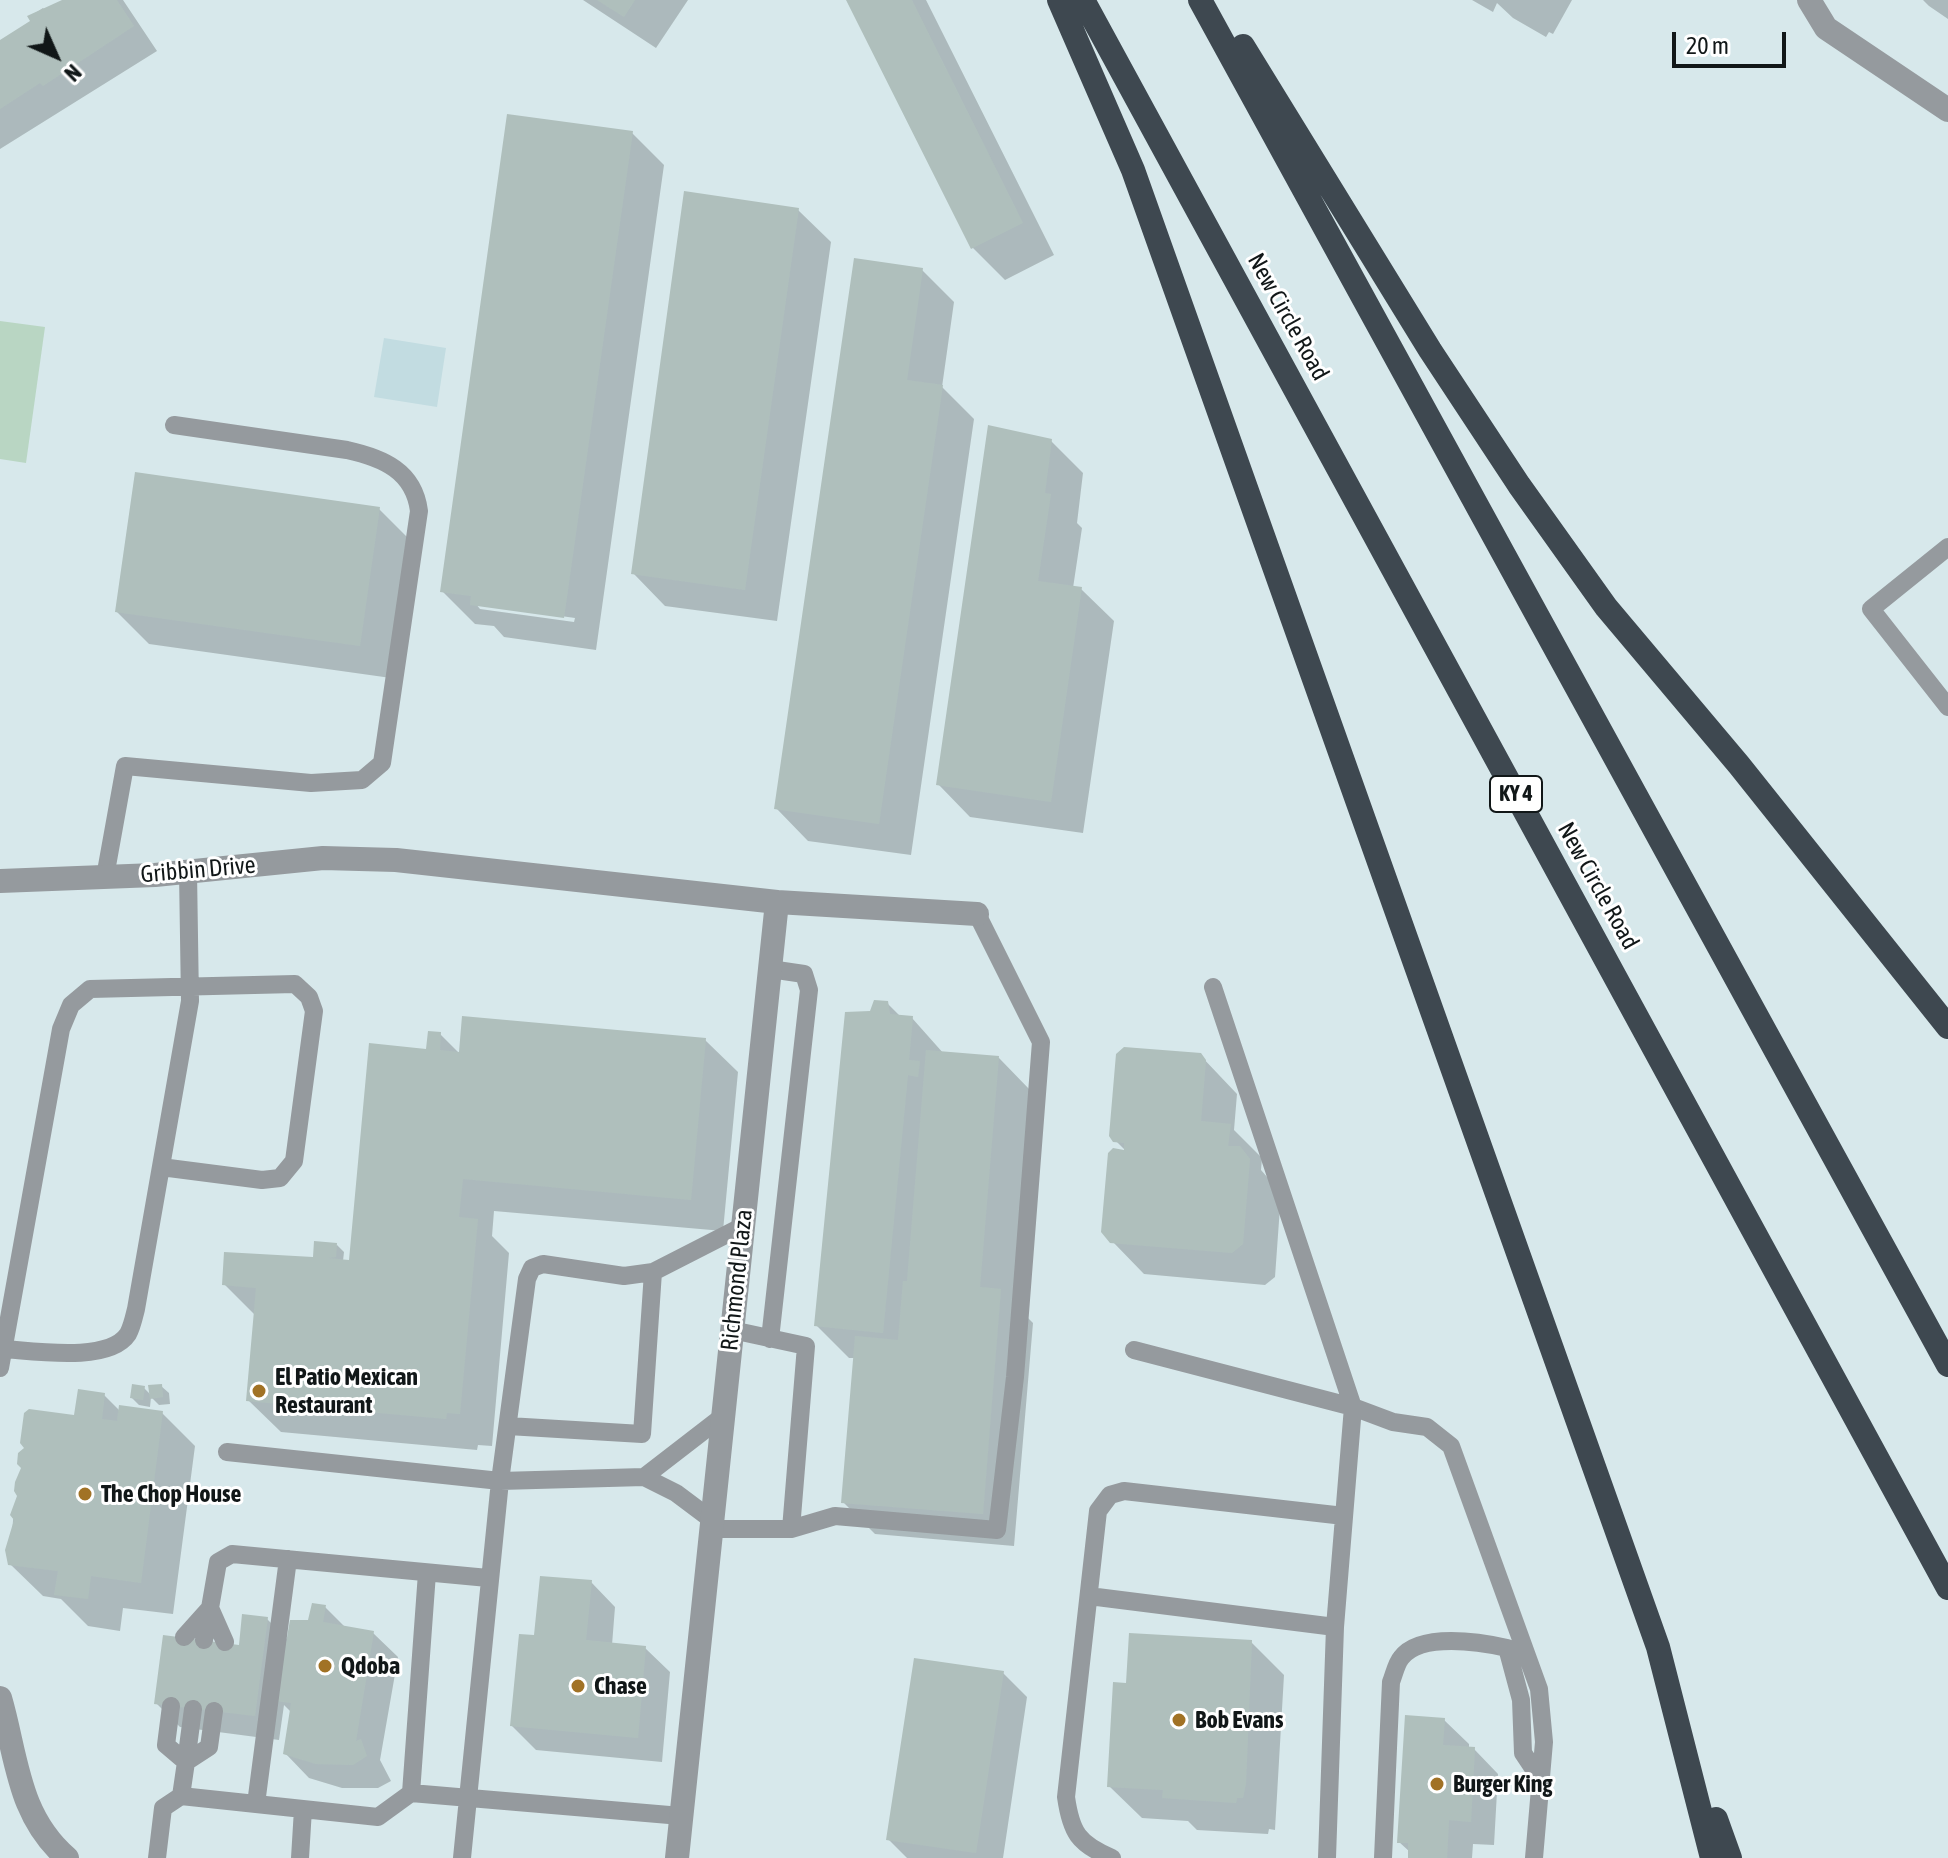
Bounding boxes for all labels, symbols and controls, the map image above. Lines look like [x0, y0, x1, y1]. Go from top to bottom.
north arrow [16, 16, 96, 96]
scale bar [1676, 16, 1790, 66]
text: 20 m [1686, 32, 1729, 59]
text: N [59, 59, 87, 87]
street label: New Circle Road [1241, 248, 1335, 386]
road number: KY 4 [1490, 776, 1542, 812]
street label: New Circle Road [1551, 817, 1645, 955]
street label: Gribbin Drive [139, 851, 257, 889]
street label: Richmond Plaza [715, 1208, 759, 1352]
place label: El Patio Mexican Restaurant [275, 1363, 418, 1419]
marker: El Patio Mexican Restaurant [250, 1382, 268, 1400]
place label: The Chop House [101, 1480, 241, 1508]
marker: The Chop House [76, 1485, 94, 1503]
place label: Qdoba [341, 1652, 400, 1680]
marker: Qdoba [316, 1657, 334, 1675]
place label: Chase [594, 1672, 647, 1700]
marker: Chase [569, 1677, 587, 1695]
place label: Bob Evans [1195, 1706, 1283, 1734]
marker: Bob Evans [1170, 1711, 1188, 1729]
place label: Burger King [1453, 1770, 1553, 1798]
marker: Burger King [1428, 1775, 1446, 1793]

